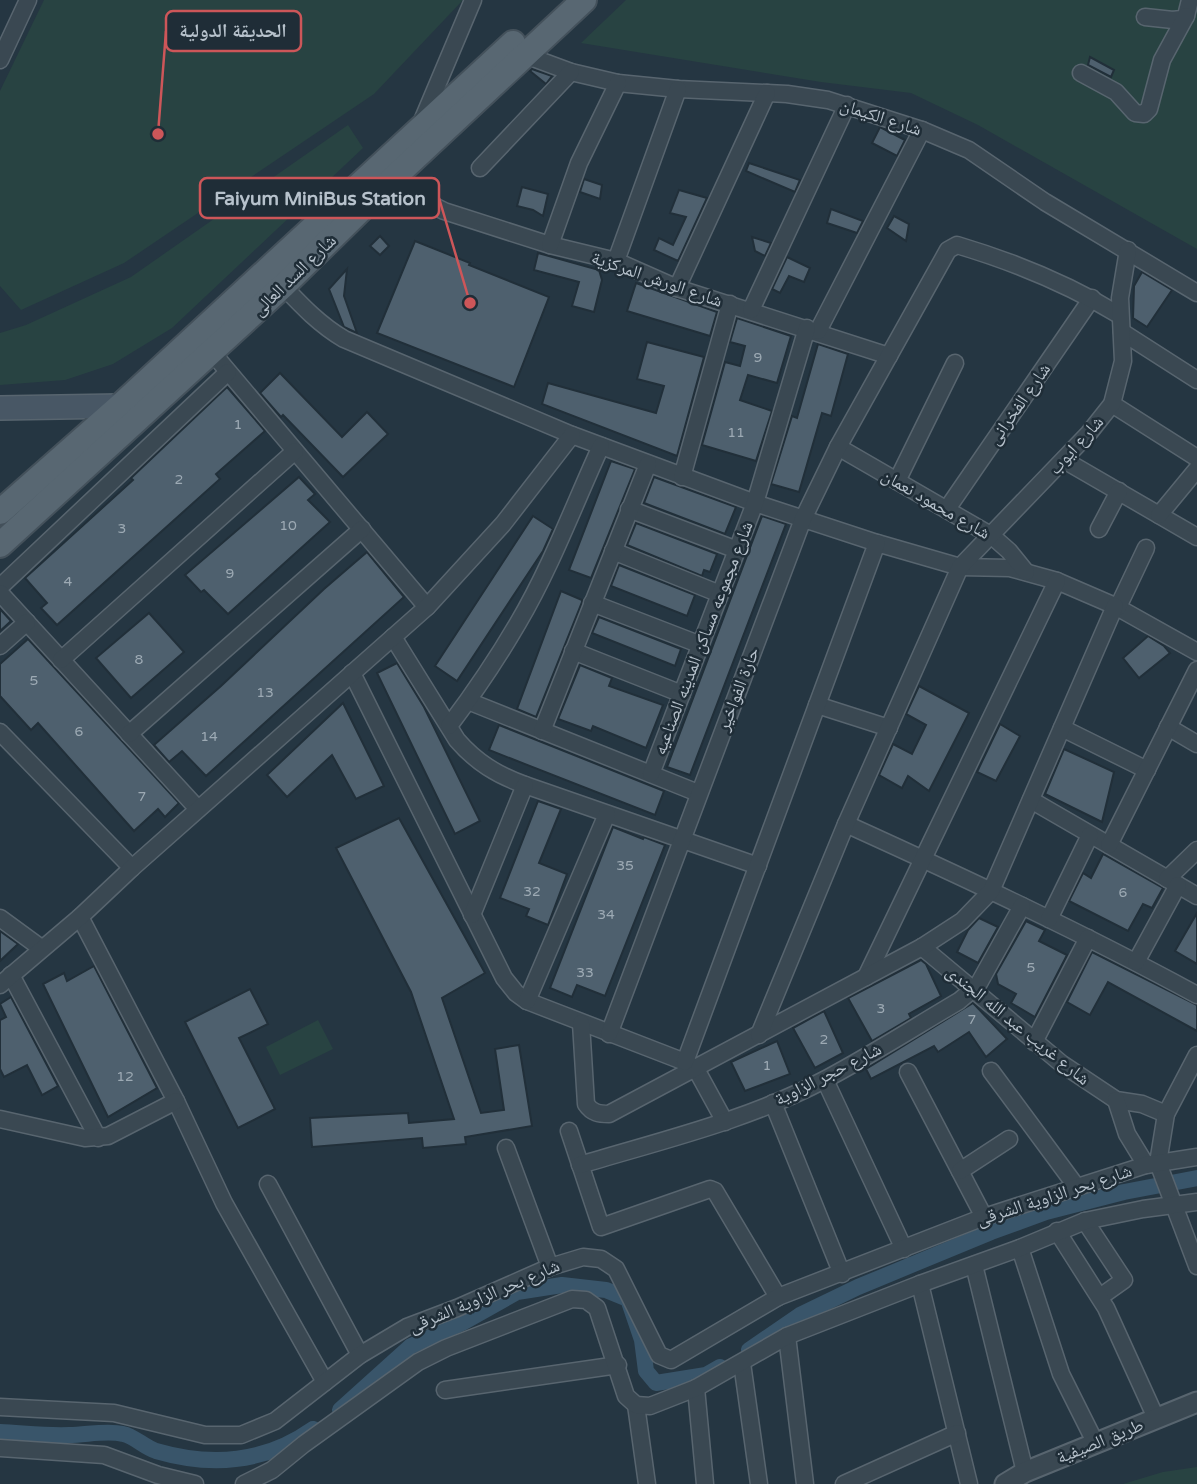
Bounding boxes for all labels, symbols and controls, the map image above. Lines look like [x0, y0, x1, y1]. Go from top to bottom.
callout: الحديقة الدولية [166, 11, 301, 51]
text: الحديقة الدولية [179, 20, 287, 42]
street label: شارع الكيمان [838, 94, 924, 140]
callout: Faiyum MiniBus Station [200, 178, 439, 218]
text: Faiyum MiniBus Station [214, 188, 426, 211]
street label: شارع السد العالى [247, 229, 341, 321]
street label: شارع الورش المركزية [589, 246, 725, 312]
house number: 9 [754, 349, 762, 366]
street label: شارع الفخرانى [983, 359, 1055, 449]
street label: شارع ايوب [1044, 411, 1108, 479]
house number: 1 [234, 416, 242, 433]
house number: 11 [727, 424, 745, 441]
street label: شارع محمود نعمان [878, 464, 994, 544]
house number: 2 [175, 471, 183, 488]
house number: 10 [279, 517, 297, 534]
street label: شارع مجموعه مساكن المدينه الصناعيه [648, 518, 758, 758]
house number: 3 [118, 520, 126, 537]
house number: 9 [226, 565, 234, 582]
house number: 4 [64, 573, 73, 590]
street label: حارة الفواخير [712, 644, 764, 735]
house number: 8 [135, 651, 144, 668]
house number: 5 [30, 672, 38, 689]
house number: 13 [256, 684, 274, 701]
house number: 6 [75, 723, 84, 740]
house number: 14 [200, 728, 218, 745]
house number: 7 [138, 788, 146, 805]
house number: 35 [616, 857, 634, 874]
house number: 32 [523, 883, 541, 900]
house number: 6 [1119, 884, 1128, 901]
house number: 34 [597, 906, 615, 923]
house number: 5 [1027, 959, 1035, 976]
street label: شارع غريب عبد الله الجندى [942, 960, 1094, 1090]
house number: 33 [576, 964, 594, 981]
house number: 3 [877, 1000, 885, 1017]
house number: 7 [968, 1011, 976, 1028]
house number: 2 [820, 1031, 828, 1048]
street label: شارع حجر الزاوية [771, 1038, 885, 1110]
house number: 1 [763, 1057, 771, 1074]
house number: 12 [116, 1068, 134, 1085]
street label: شارع بحر الزاوية الشرقى [974, 1159, 1134, 1231]
street label: شارع بحر الزاوية الشرقى [405, 1254, 563, 1338]
street label: طريق الصيفية [1053, 1414, 1147, 1468]

